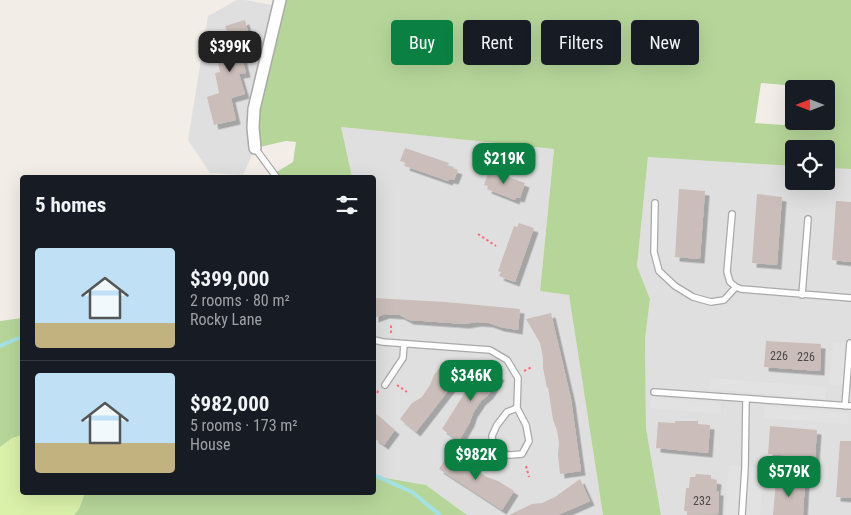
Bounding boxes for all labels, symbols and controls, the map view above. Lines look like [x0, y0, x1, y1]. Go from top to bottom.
chip: Buy [391, 20, 453, 65]
chip: Rent [463, 20, 531, 65]
chip: Filters [541, 20, 621, 65]
chip: New [631, 20, 699, 65]
pin: $399K [195, 30, 265, 73]
text: $399K [209, 37, 251, 56]
north arrow [785, 80, 835, 130]
map controls [785, 80, 835, 190]
button: locate [785, 140, 835, 190]
pin: $219K [469, 142, 539, 185]
text: $219K [483, 149, 525, 168]
icon: filters [333, 191, 361, 219]
text: 5 homes [35, 193, 106, 217]
text: $399,000 [190, 267, 269, 291]
icon: home [75, 268, 135, 328]
text: 2 rooms · 80 m² [190, 291, 290, 310]
text: Rocky Lane [190, 310, 262, 329]
house number: 226 [770, 349, 788, 363]
house number: 226 [797, 350, 815, 364]
pin: $346K [436, 360, 506, 402]
text: $346K [450, 366, 492, 385]
text: $982,000 [190, 392, 269, 416]
icon: home [75, 393, 135, 453]
text: 5 rooms · 173 m² [190, 416, 298, 435]
text: House [190, 435, 230, 454]
pin: $982K [441, 438, 511, 481]
text: $982K [455, 445, 497, 464]
pin: $579K [754, 456, 824, 498]
text: $579K [768, 462, 810, 481]
house number: 232 [693, 494, 711, 508]

